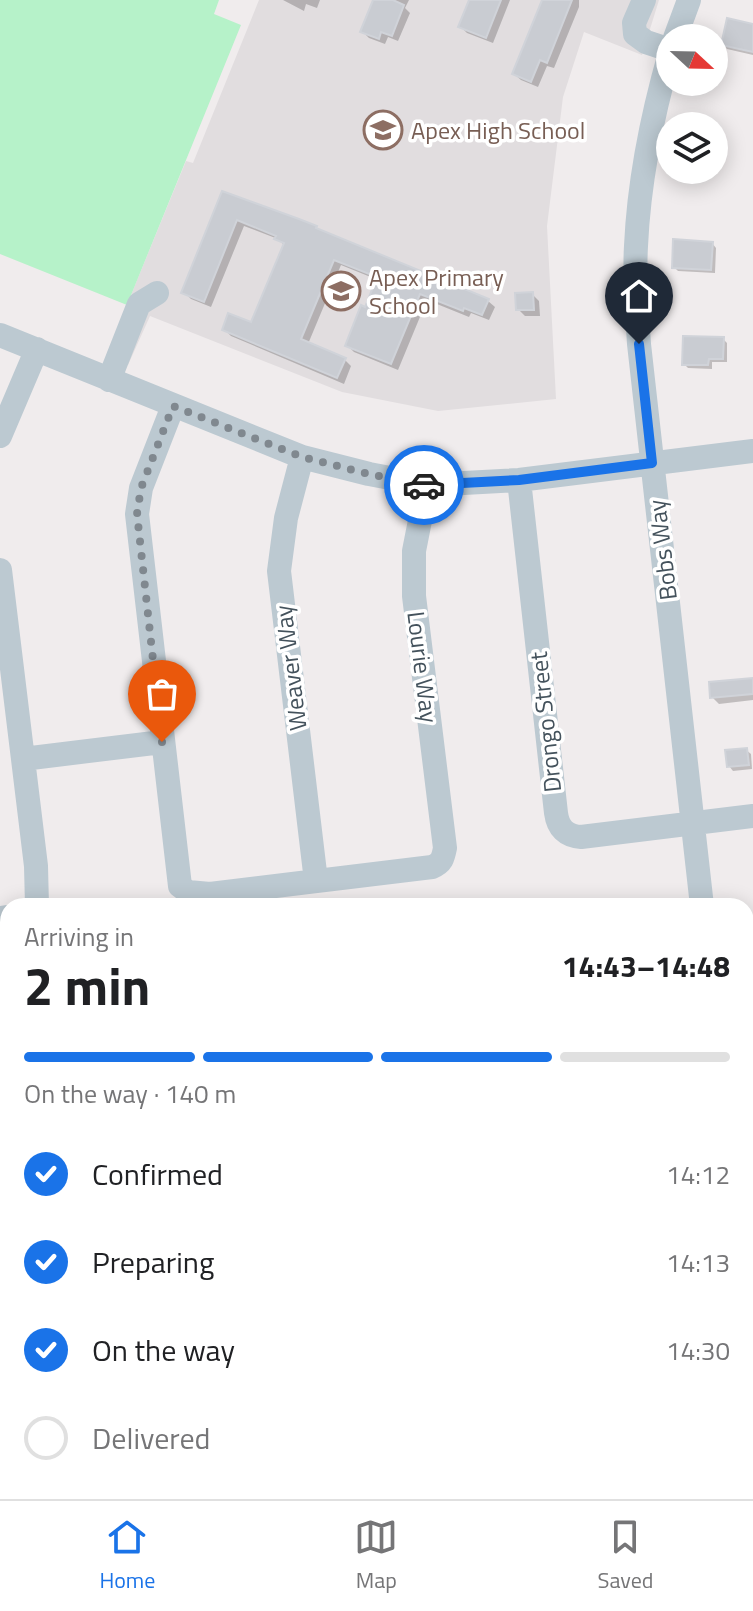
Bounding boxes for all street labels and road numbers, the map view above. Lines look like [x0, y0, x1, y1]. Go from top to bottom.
street label: Bobs Way [638, 497, 686, 602]
street label: Weaver Way [264, 603, 316, 733]
street label: Lourie Way [398, 609, 448, 725]
street label: Drongo Street [520, 649, 570, 794]

